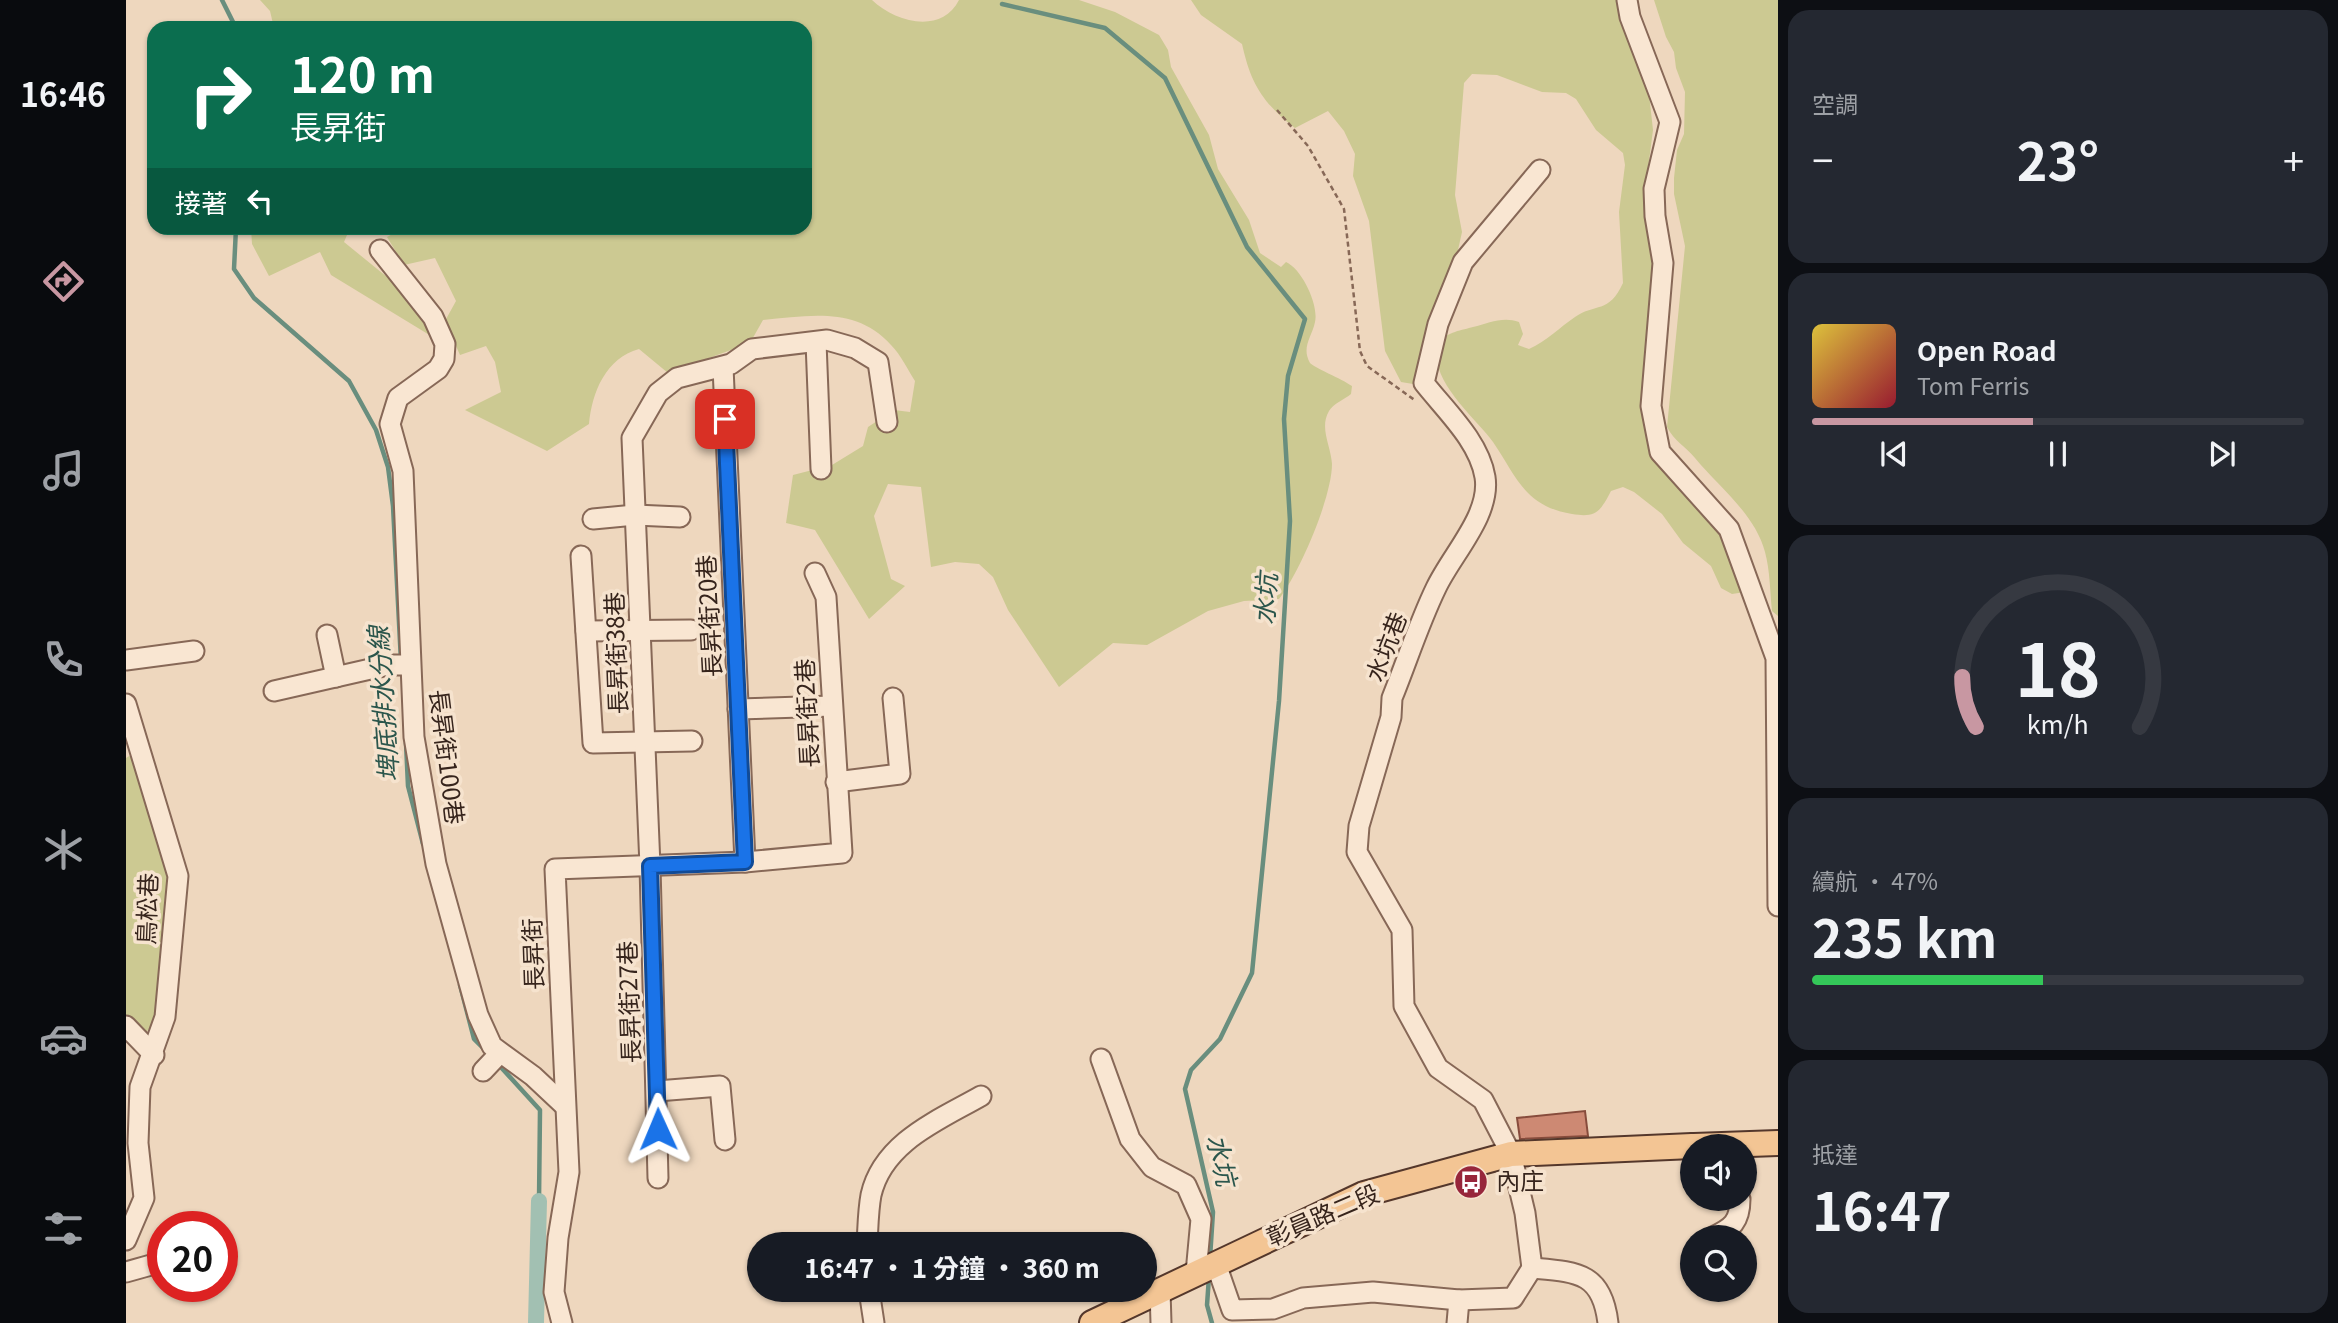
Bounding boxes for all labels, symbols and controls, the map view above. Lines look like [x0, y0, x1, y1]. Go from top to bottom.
text: 120 m [290, 36, 435, 107]
icon: right [175, 49, 266, 140]
text: 16:46 [20, 70, 106, 116]
text: 空調 [1812, 86, 1858, 120]
text: 長昇街 [290, 102, 386, 148]
text: 23° [2017, 121, 2099, 196]
text: − [1812, 131, 1833, 186]
text: + [2283, 131, 2304, 186]
icon: left [241, 182, 279, 220]
text: 接著 [175, 183, 227, 220]
icon: directions [39, 257, 88, 306]
text: Open Road [1917, 331, 2057, 368]
text: Tom Ferris [1917, 368, 2029, 402]
pin [695, 389, 755, 449]
icon: arrive [706, 400, 744, 438]
icon: previous [1875, 435, 1913, 473]
icon: pause [2039, 435, 2077, 473]
icon: next [2203, 435, 2241, 473]
icon: music [39, 446, 88, 495]
street label: 長昇街20巷 [687, 554, 728, 678]
water label: 水坑 [1243, 568, 1284, 626]
street label: 長昇街38巷 [595, 591, 634, 715]
street label: 水坑巷 [1355, 606, 1414, 686]
text: 18 [2015, 614, 2101, 719]
water label: 埤底排水分線 [357, 622, 405, 783]
icon: phone [39, 635, 88, 684]
street label: 長昇街2巷 [785, 658, 826, 769]
street label: 長昇街100巷 [423, 687, 474, 826]
text: km/h [2027, 705, 2089, 741]
icon: climate [39, 825, 88, 874]
text: 續航 · 47% [1812, 863, 1938, 897]
street label: 鳥松巷 [127, 872, 164, 946]
text: 235 km [1812, 898, 1997, 973]
street label: 長昇街 [513, 917, 550, 991]
street label: 長昇街27巷 [608, 940, 647, 1064]
icon: car [39, 1014, 88, 1063]
position arrow [621, 1092, 695, 1166]
water label: 水坑 [1200, 1130, 1248, 1193]
map controls [1680, 1134, 1757, 1302]
button: sound [1680, 1134, 1757, 1211]
text: 抵達 [1812, 1136, 1858, 1170]
place label: 內庄 [1496, 1162, 1544, 1197]
bus stop icon: 內庄 [1452, 1163, 1490, 1201]
text: 16:47 [1812, 1171, 1952, 1246]
street label: 彰員路二段 [1260, 1174, 1384, 1253]
icon: filters [39, 1204, 88, 1253]
speed limit sign: 20 [147, 1211, 238, 1302]
button: search [1680, 1225, 1757, 1302]
text: 16:47 · 1 分鐘 · 360 m [804, 1248, 1100, 1285]

